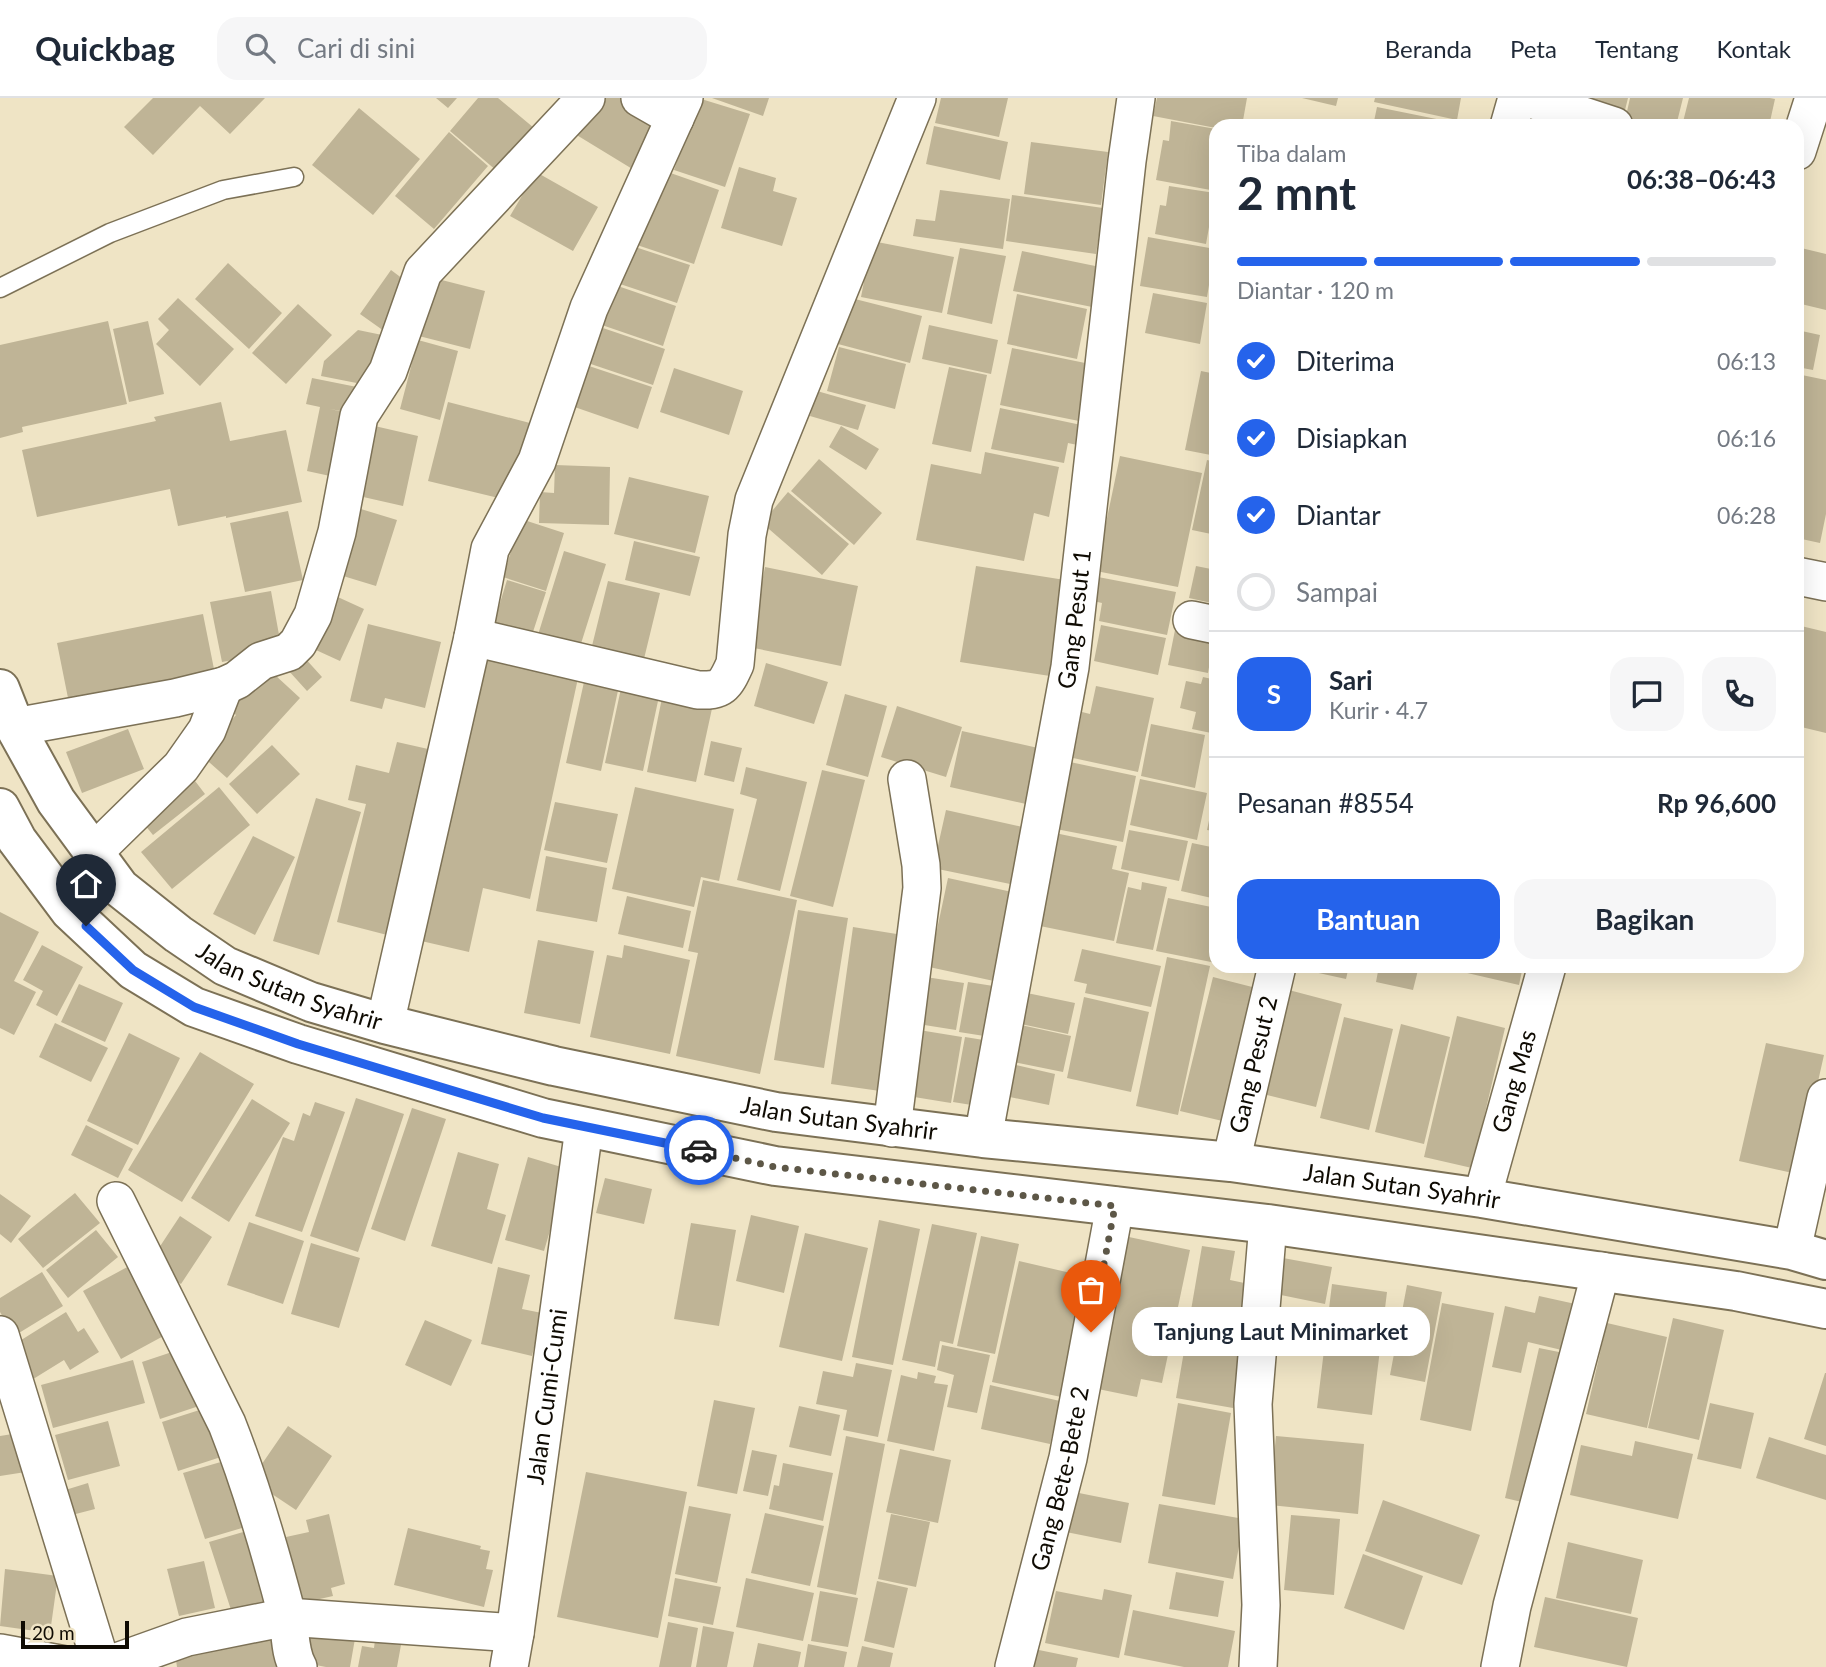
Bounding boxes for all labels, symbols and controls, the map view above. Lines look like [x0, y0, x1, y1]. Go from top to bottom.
search box [217, 17, 707, 80]
text: Quickbag [35, 28, 175, 68]
icon: search [241, 29, 279, 67]
text: Cari di sini [297, 32, 415, 64]
text: Beranda [1385, 34, 1472, 63]
text: Peta [1510, 34, 1557, 63]
text: Tentang [1595, 34, 1678, 63]
text: Kontak [1716, 34, 1791, 63]
text: Tiba dalam [1237, 139, 1346, 167]
text: 06:38–06:43 [1627, 163, 1776, 195]
text: 2 mnt [1237, 165, 1356, 220]
text: Diantar · 120 m [1237, 276, 1394, 304]
icon: check [1237, 342, 1275, 380]
text: Diterima [1296, 345, 1395, 377]
text: 06:13 [1717, 347, 1776, 375]
icon: check [1237, 419, 1275, 457]
text: Disiapkan [1296, 422, 1407, 454]
text: 06:16 [1717, 424, 1776, 452]
icon: check [1237, 496, 1275, 534]
text: Diantar [1296, 499, 1381, 531]
text: 06:28 [1717, 501, 1776, 529]
street label: Gang Pesut 1 [1050, 548, 1096, 691]
text: Sampai [1296, 576, 1378, 608]
button: chat [1610, 657, 1684, 731]
button: phone [1702, 657, 1776, 731]
text: Sari [1329, 664, 1373, 696]
text: S [1267, 678, 1281, 710]
text: Kurir · 4.7 [1329, 696, 1428, 724]
text: Pesanan #8554 [1237, 787, 1414, 819]
text: Rp 96,600 [1657, 787, 1776, 819]
pin [56, 854, 116, 926]
icon: home [67, 865, 105, 903]
button: Bantuan [1237, 879, 1500, 959]
button: Bagikan [1514, 879, 1776, 959]
street label: Jalan Sutan Syahrir [192, 935, 386, 1035]
street label: Gang Pesut 2 [1222, 993, 1283, 1136]
street label: Gang Mas [1485, 1026, 1541, 1136]
street label: Jalan Sutan Syahrir [738, 1089, 939, 1145]
courier [664, 1115, 734, 1185]
icon: car [680, 1131, 718, 1169]
street label: Jalan Sutan Syahrir [1302, 1157, 1503, 1214]
pin [1061, 1260, 1121, 1332]
icon: bag [1072, 1271, 1110, 1309]
street label: Jalan Cumi-Cumi [519, 1307, 572, 1486]
callout: Tanjung Laut Minimarket [1133, 1308, 1430, 1356]
text: Tanjung Laut Minimarket [1154, 1317, 1408, 1345]
street label: Gang Bete-Bete 2 [1023, 1384, 1094, 1574]
scale bar [21, 1618, 130, 1650]
text: 20 m [32, 1621, 75, 1644]

